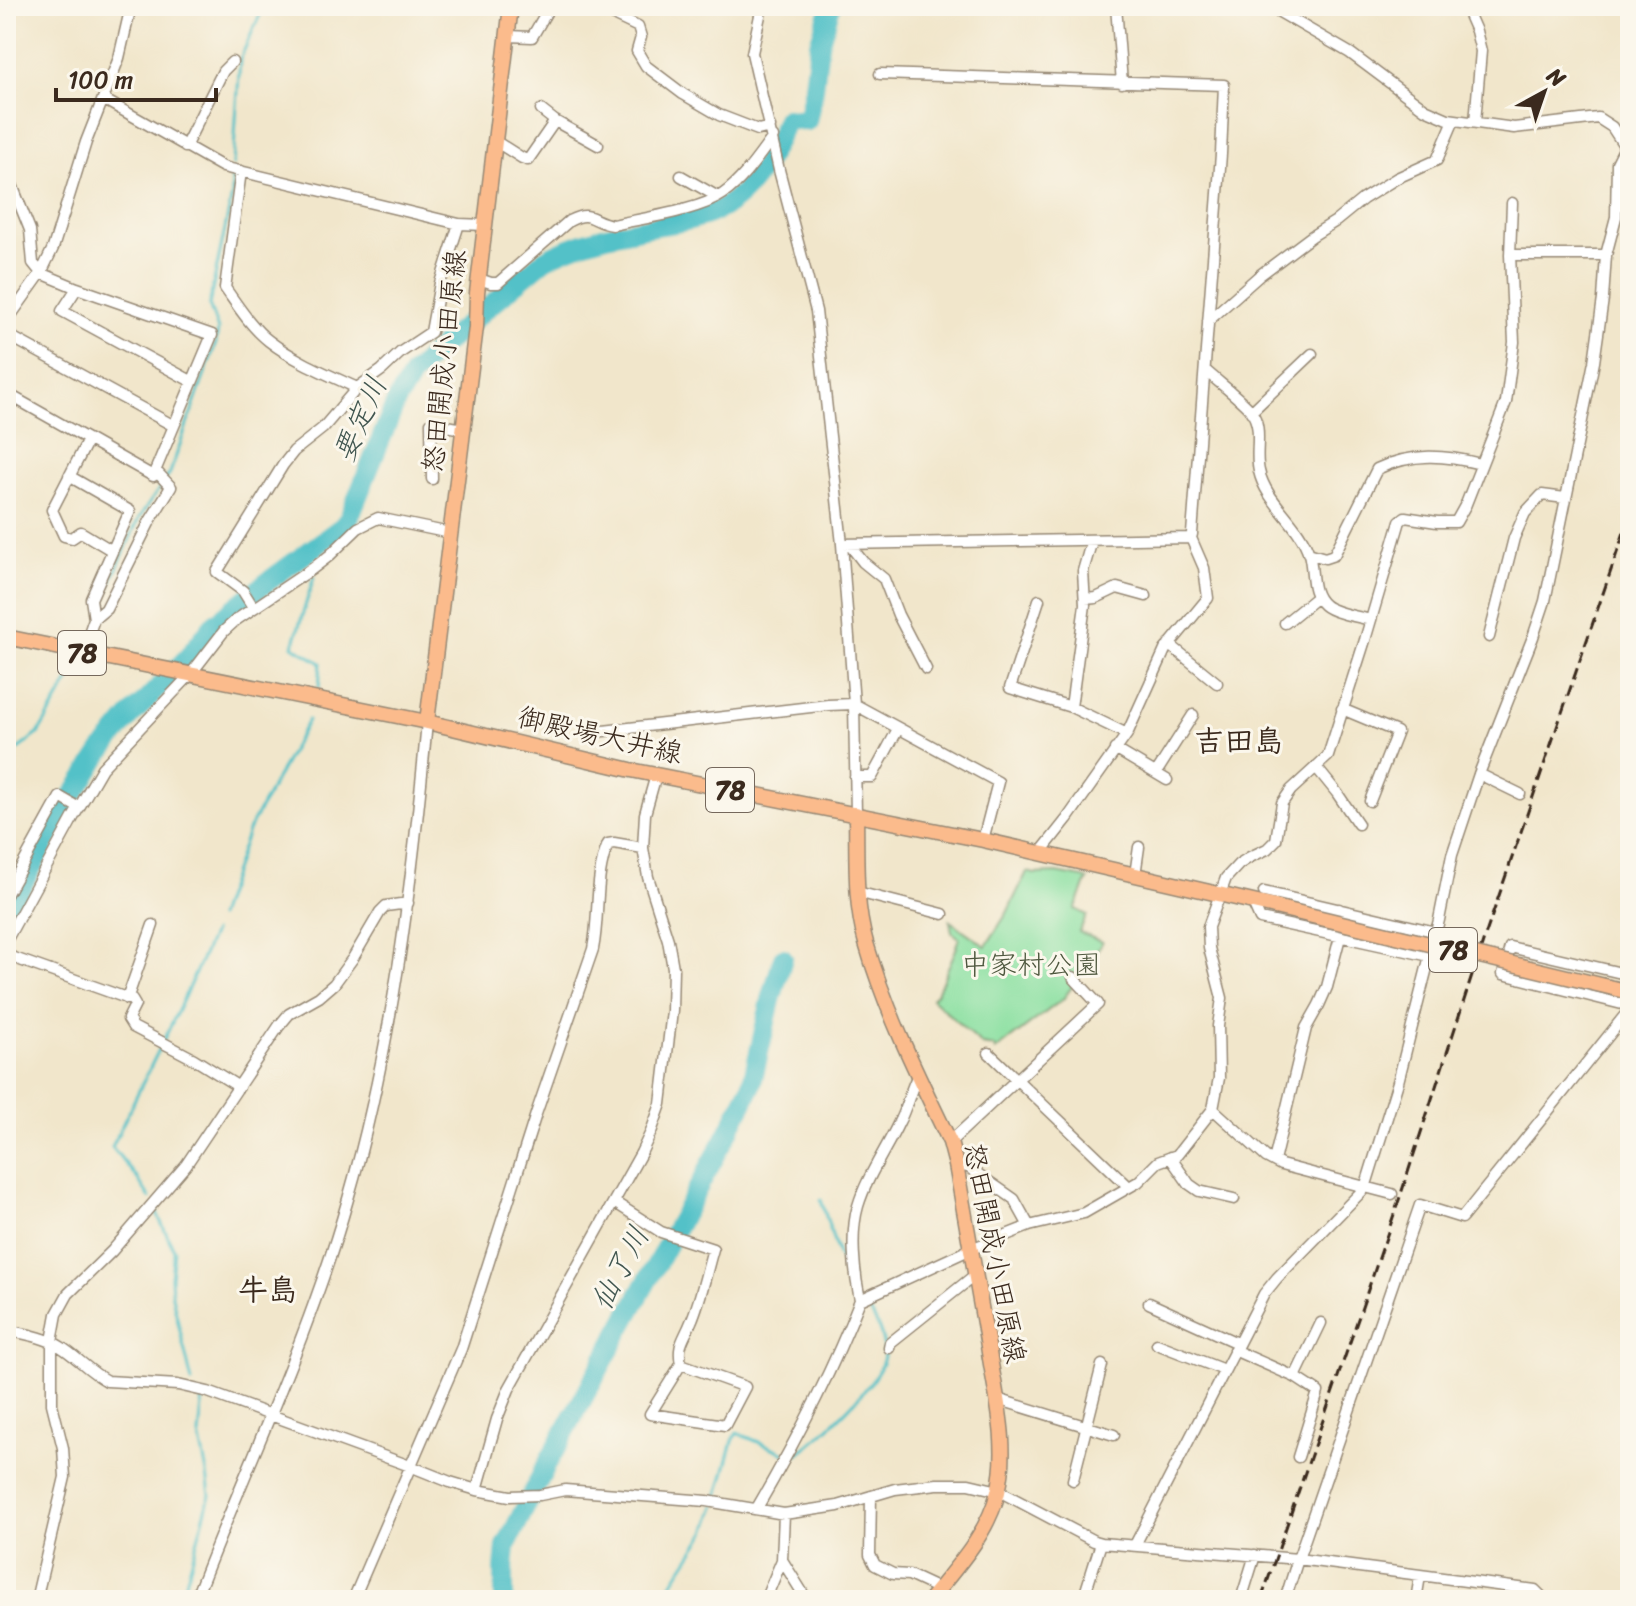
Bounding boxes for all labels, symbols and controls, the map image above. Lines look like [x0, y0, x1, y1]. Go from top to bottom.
scale bar [56, 52, 216, 102]
north arrow [1504, 52, 1584, 132]
text: N [1537, 57, 1575, 97]
text: 100 m [68, 59, 133, 101]
street label: 怒田開成小田原線 [408, 247, 480, 475]
water label: 要定川 [317, 367, 403, 471]
road number: 78 [58, 631, 106, 675]
street label: 御殿場大井線 [513, 692, 687, 778]
district label: 吉田島 [1194, 714, 1284, 768]
road number: 78 [706, 768, 754, 812]
road number: 78 [1429, 928, 1477, 972]
park label: 中家村公園 [961, 940, 1101, 989]
street label: 怒田開成小田原線 [950, 1138, 1040, 1368]
water label: 仙了川 [575, 1216, 665, 1320]
district label: 牛島 [238, 1263, 298, 1317]

